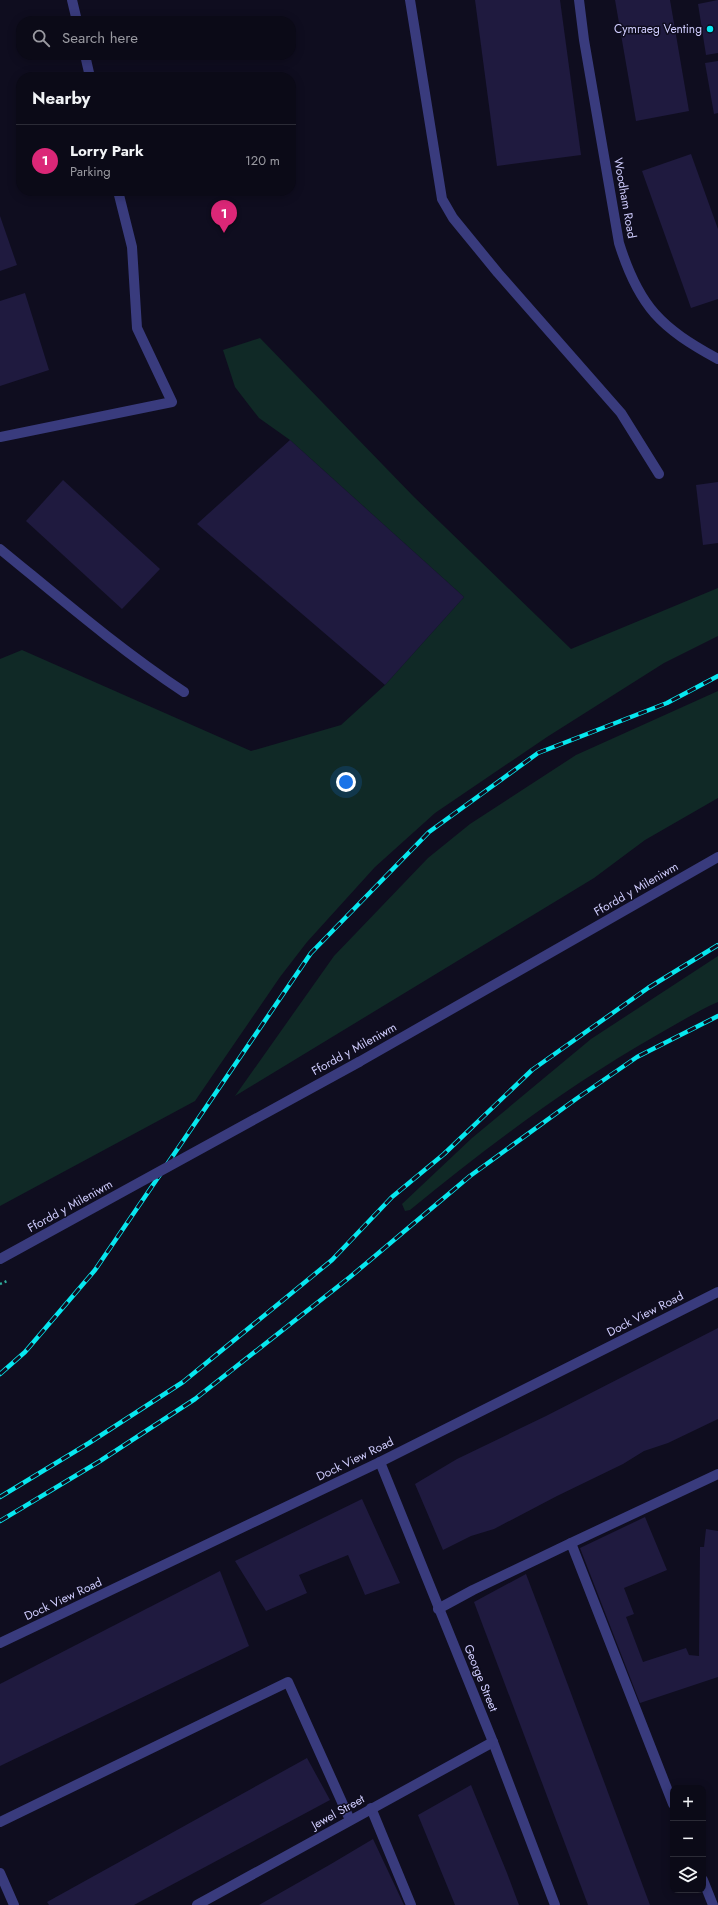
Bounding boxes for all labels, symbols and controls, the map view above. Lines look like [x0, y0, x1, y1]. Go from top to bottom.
search box [16, 16, 296, 60]
place label: Cymraeg Venting [614, 20, 702, 38]
marker: Cymraeg Venting [705, 24, 715, 34]
icon: search [30, 27, 52, 49]
text: Search here [62, 27, 138, 49]
text: Nearby [32, 86, 90, 110]
text: Lorry Park [70, 140, 144, 162]
text: 1 [42, 151, 48, 170]
text: 120 m [245, 151, 280, 170]
street label: Woodham Road [609, 156, 641, 240]
text: Parking [70, 162, 111, 181]
pin: 1 [211, 200, 237, 233]
your location [336, 772, 356, 792]
street label: Ffordd y Mileniwm [590, 857, 682, 921]
street label: Ffordd y Mileniwm [308, 1018, 400, 1080]
street label: Ffordd y Mileniwm [24, 1175, 116, 1237]
street label: Dock View Road [603, 1287, 687, 1341]
street label: Dock View Road [313, 1432, 397, 1486]
street label: Dock View Road [21, 1573, 105, 1625]
street label: George Street [459, 1642, 503, 1714]
map controls [670, 1785, 706, 1893]
button: + [670, 1785, 706, 1821]
street label: Jewel Street [307, 1790, 368, 1835]
button: − [670, 1821, 706, 1857]
button: layers [670, 1857, 706, 1893]

